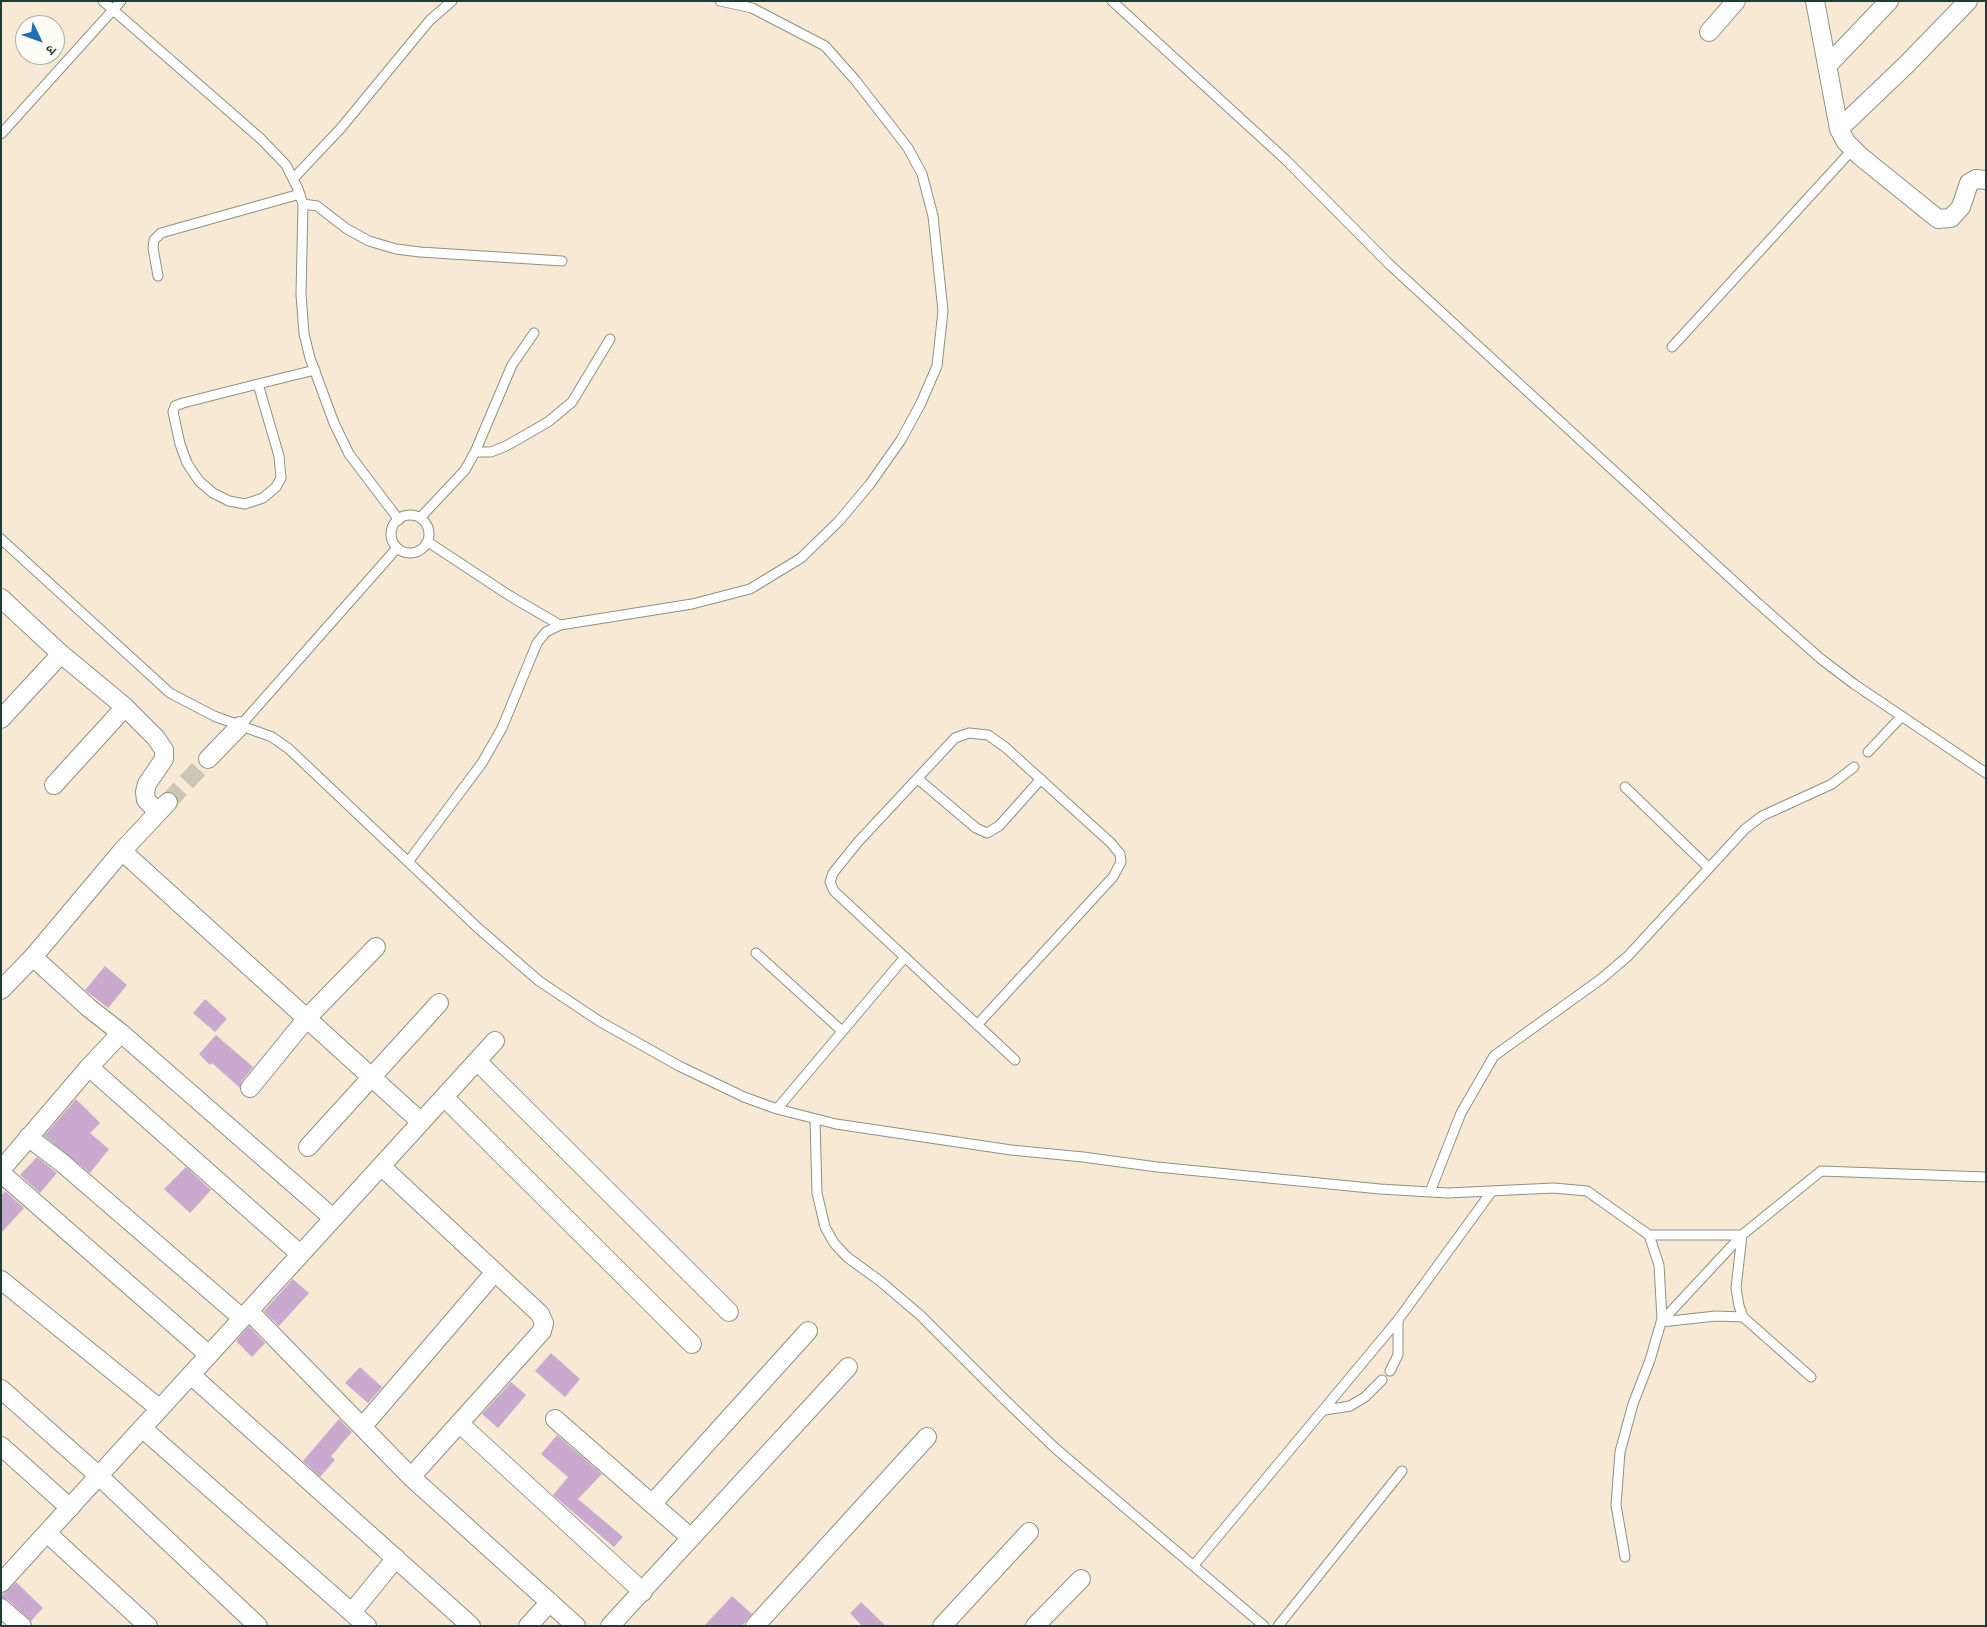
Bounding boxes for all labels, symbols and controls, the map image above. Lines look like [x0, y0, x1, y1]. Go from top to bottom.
north arrow [15, 15, 65, 65]
text: उ [42, 41, 59, 58]

